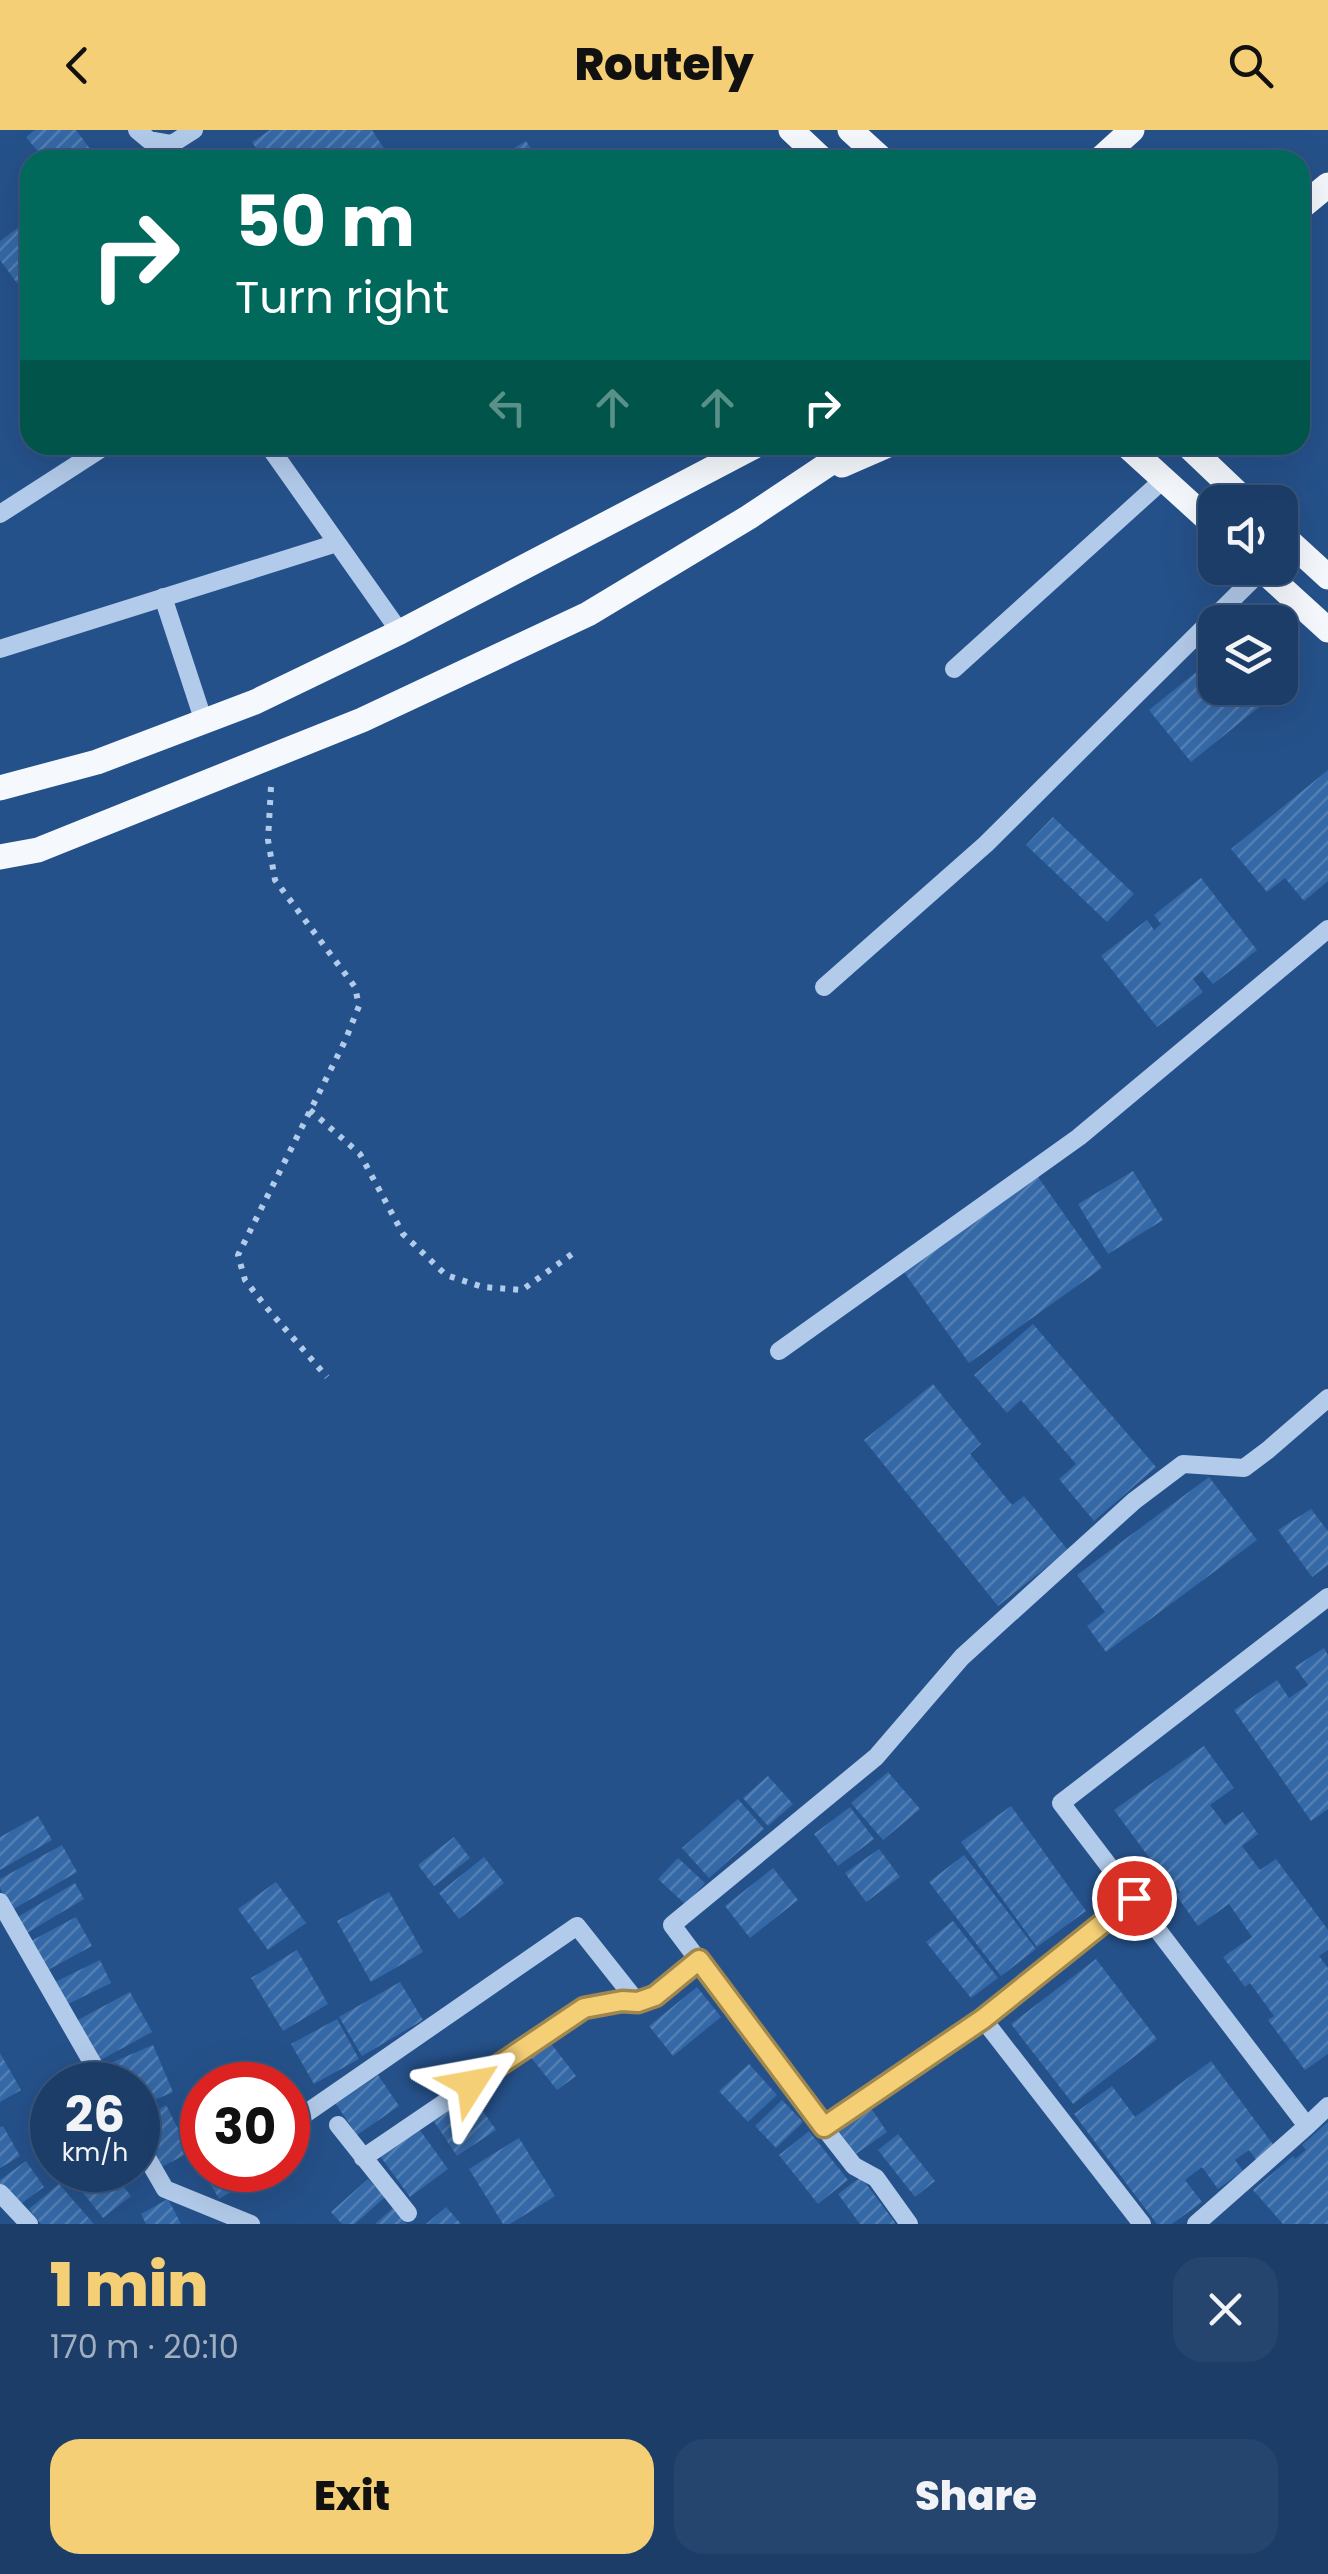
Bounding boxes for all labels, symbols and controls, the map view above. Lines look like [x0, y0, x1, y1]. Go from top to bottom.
text: Routely [574, 33, 754, 96]
icon: back [50, 38, 105, 93]
icon: search [1223, 38, 1278, 93]
text: 50 m [235, 172, 415, 271]
icon: right [70, 190, 200, 320]
text: Turn right [235, 266, 449, 329]
icon: left [480, 380, 535, 435]
icon: ahead [585, 380, 640, 435]
icon: ahead [690, 380, 745, 435]
icon: right [795, 380, 850, 435]
map controls [1198, 485, 1298, 705]
button: sound [1198, 485, 1298, 585]
button: layers [1198, 605, 1298, 705]
pin [1092, 1856, 1177, 1941]
icon: arrive [1107, 1871, 1162, 1926]
position arrow [419, 2032, 523, 2136]
speed limit sign: 30 [180, 2062, 310, 2192]
text: 26 [65, 2079, 125, 2150]
text: km/h [62, 2135, 128, 2170]
text: 1 min [50, 2243, 208, 2327]
button: close [1173, 2257, 1278, 2362]
text: 170 m · 20:10 [50, 2324, 239, 2369]
button: Exit [50, 2439, 654, 2554]
button: Share [674, 2439, 1278, 2554]

